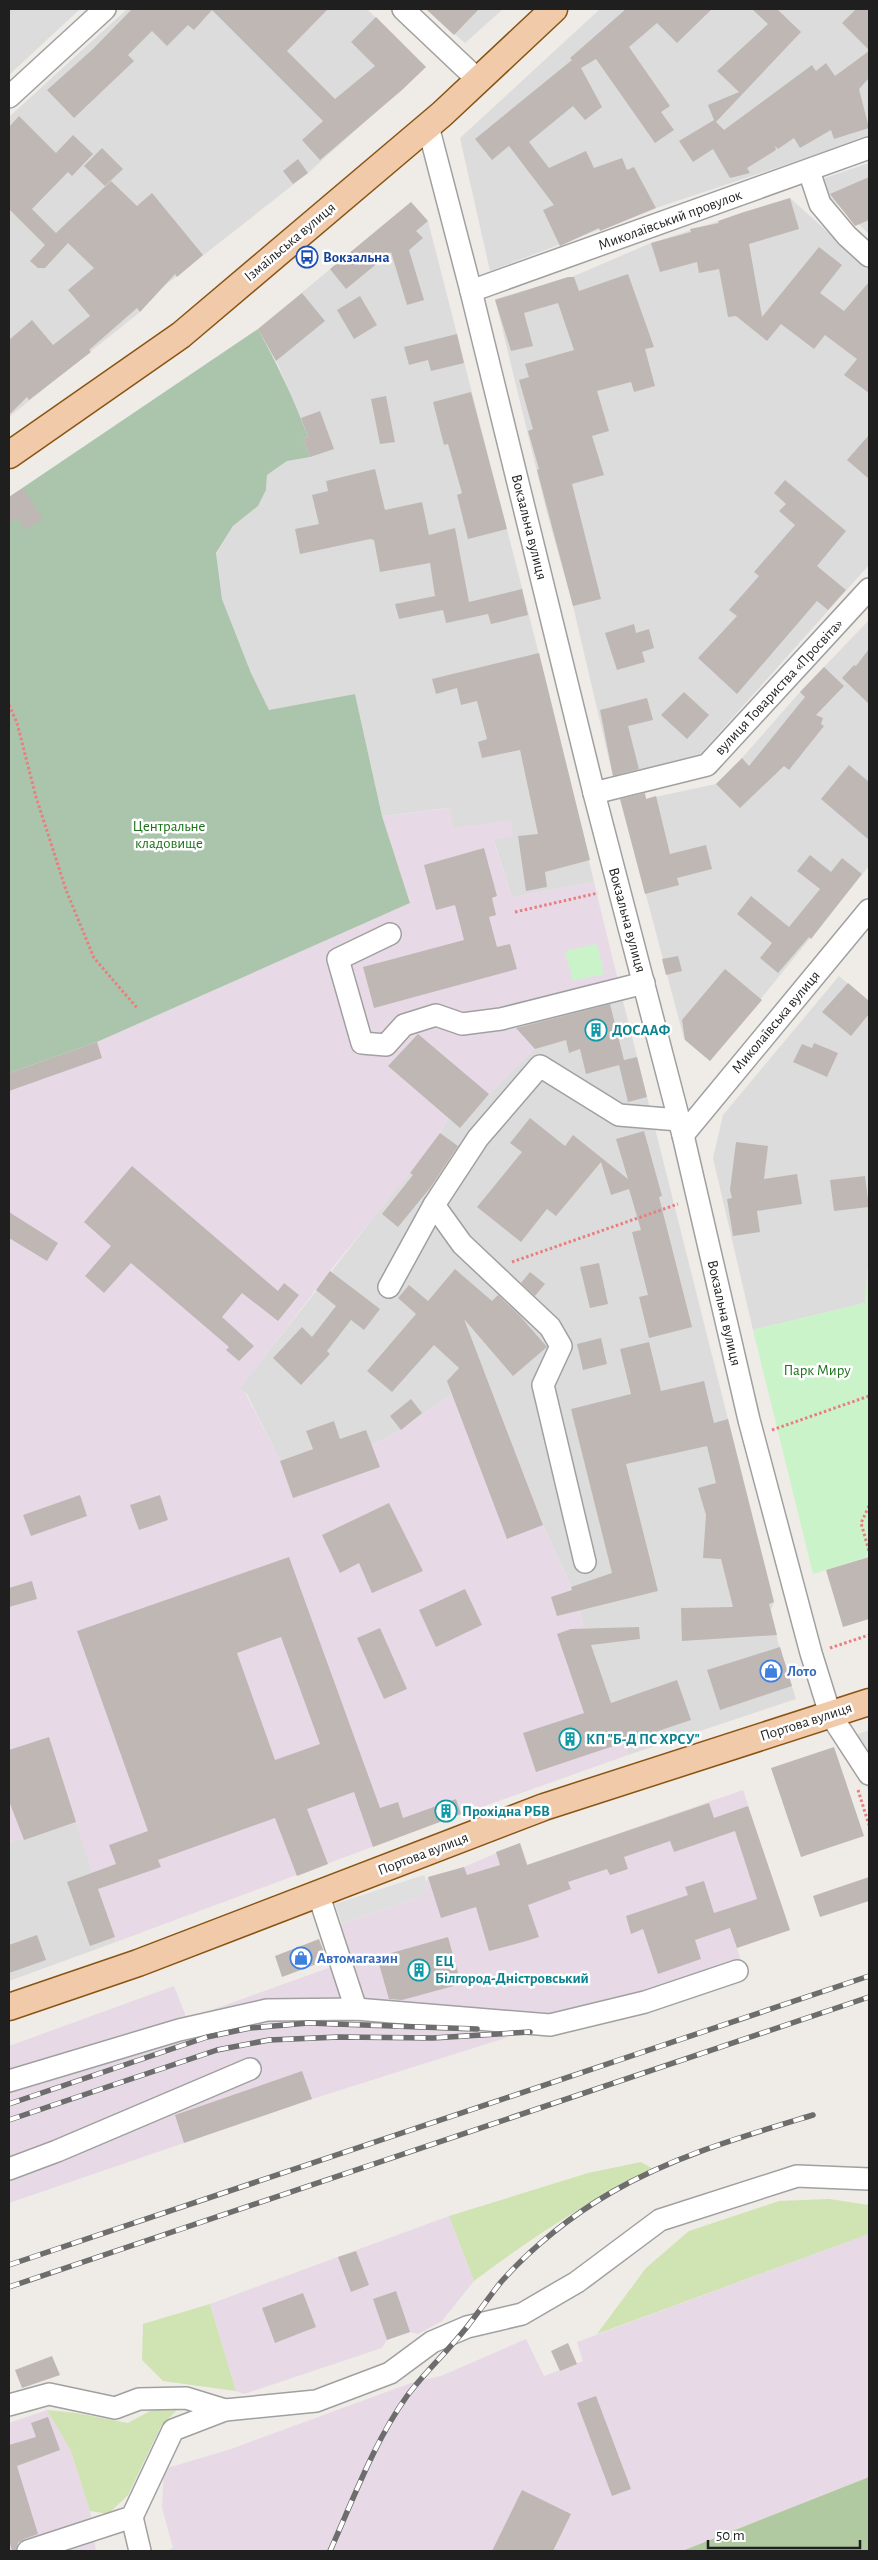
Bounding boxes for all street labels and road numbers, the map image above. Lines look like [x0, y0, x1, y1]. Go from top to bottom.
street label: Миколаївський провулок [596, 187, 744, 253]
street label: Ізмаїльська вулиця [242, 200, 338, 284]
street label: Вокзальна вулиця [509, 473, 549, 581]
street label: вулиця Товариства «Просвіта» [712, 616, 846, 758]
street label: Вокзальна вулиця [606, 866, 648, 974]
street label: Миколаївська вулиця [729, 968, 823, 1076]
street label: Вокзальна вулиця [705, 1259, 743, 1367]
street label: Портова вулиця [758, 1700, 854, 1744]
street label: Портова вулиця [376, 1830, 470, 1878]

